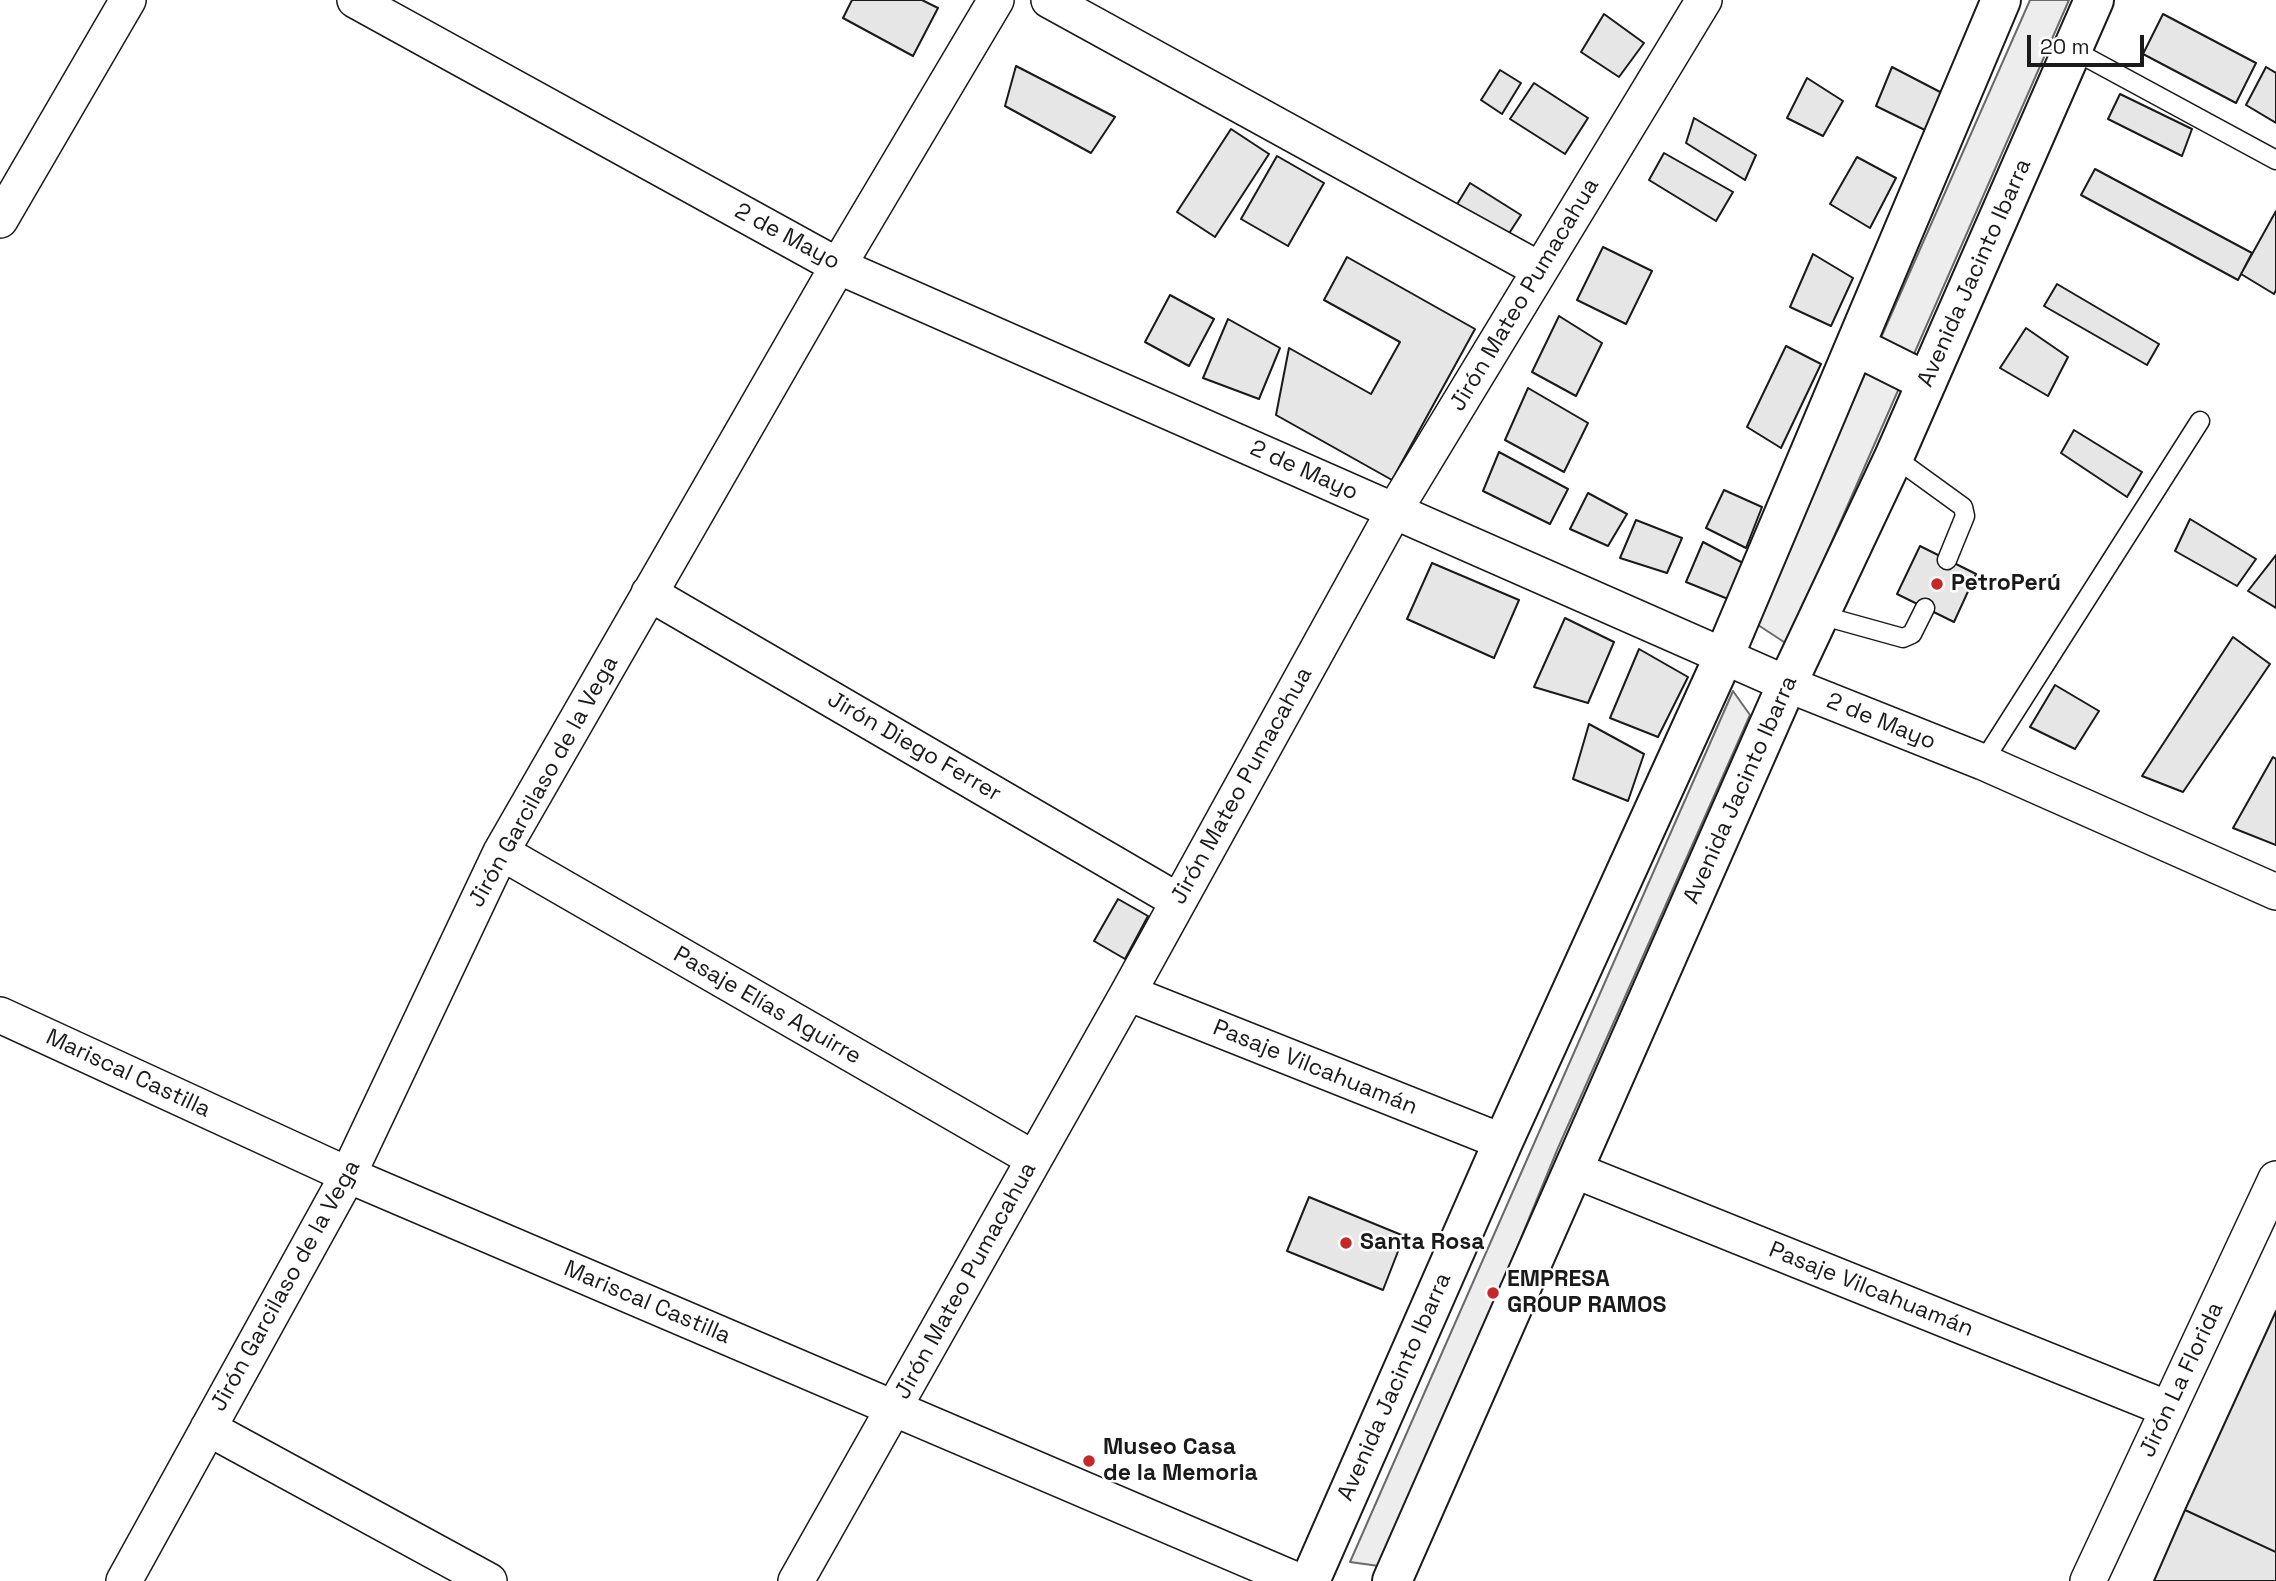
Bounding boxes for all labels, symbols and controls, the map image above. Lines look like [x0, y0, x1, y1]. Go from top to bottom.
scale bar [2031, 21, 2148, 65]
text: 20 m [2040, 33, 2090, 60]
street label: Avenida Jacinto Ibarra [1912, 155, 2038, 391]
street label: Jirón Mateo Pumacahua [1444, 174, 1606, 416]
street label: 2 de Mayo [730, 198, 844, 276]
street label: 2 de Mayo [1246, 435, 1362, 507]
place label: PetroPerú [1951, 570, 2061, 598]
marker: PetroPerú [1929, 576, 1945, 592]
street label: Jirón Garcilaso de la Vega [463, 652, 625, 912]
street label: Jirón Mateo Pumacahua [1165, 663, 1319, 909]
street label: Avenida Jacinto Ibarra [1678, 672, 1804, 908]
street label: Jirón Diego Ferrer [822, 686, 1006, 808]
street label: 2 de Mayo [1822, 688, 1940, 756]
street label: Pasaje Elías Aguirre [668, 941, 866, 1071]
street label: Pasaje Vilcahuamán [1209, 1014, 1421, 1122]
street label: Mariscal Castilla [41, 1024, 215, 1124]
street label: Jirón Garcilaso de la Vega [205, 1156, 367, 1416]
street label: Jirón Mateo Pumacahua [889, 1158, 1043, 1404]
place label: Santa Rosa [1360, 1229, 1485, 1257]
marker: Santa Rosa [1338, 1235, 1354, 1251]
street label: Pasaje Vilcahuamán [1765, 1236, 1977, 1344]
street label: Mariscal Castilla [559, 1255, 735, 1351]
place label: EMPRESA GROUP RAMOS [1507, 1266, 1666, 1320]
street label: Avenida Jacinto Ibarra [1332, 1269, 1458, 1505]
marker: EMPRESA GROUP RAMOS [1485, 1285, 1501, 1301]
street label: Jirón La Florida [2134, 1298, 2230, 1462]
place label: Museo Casa de la Memoria [1103, 1434, 1258, 1488]
marker: Museo Casa de la Memoria [1081, 1453, 1097, 1469]

